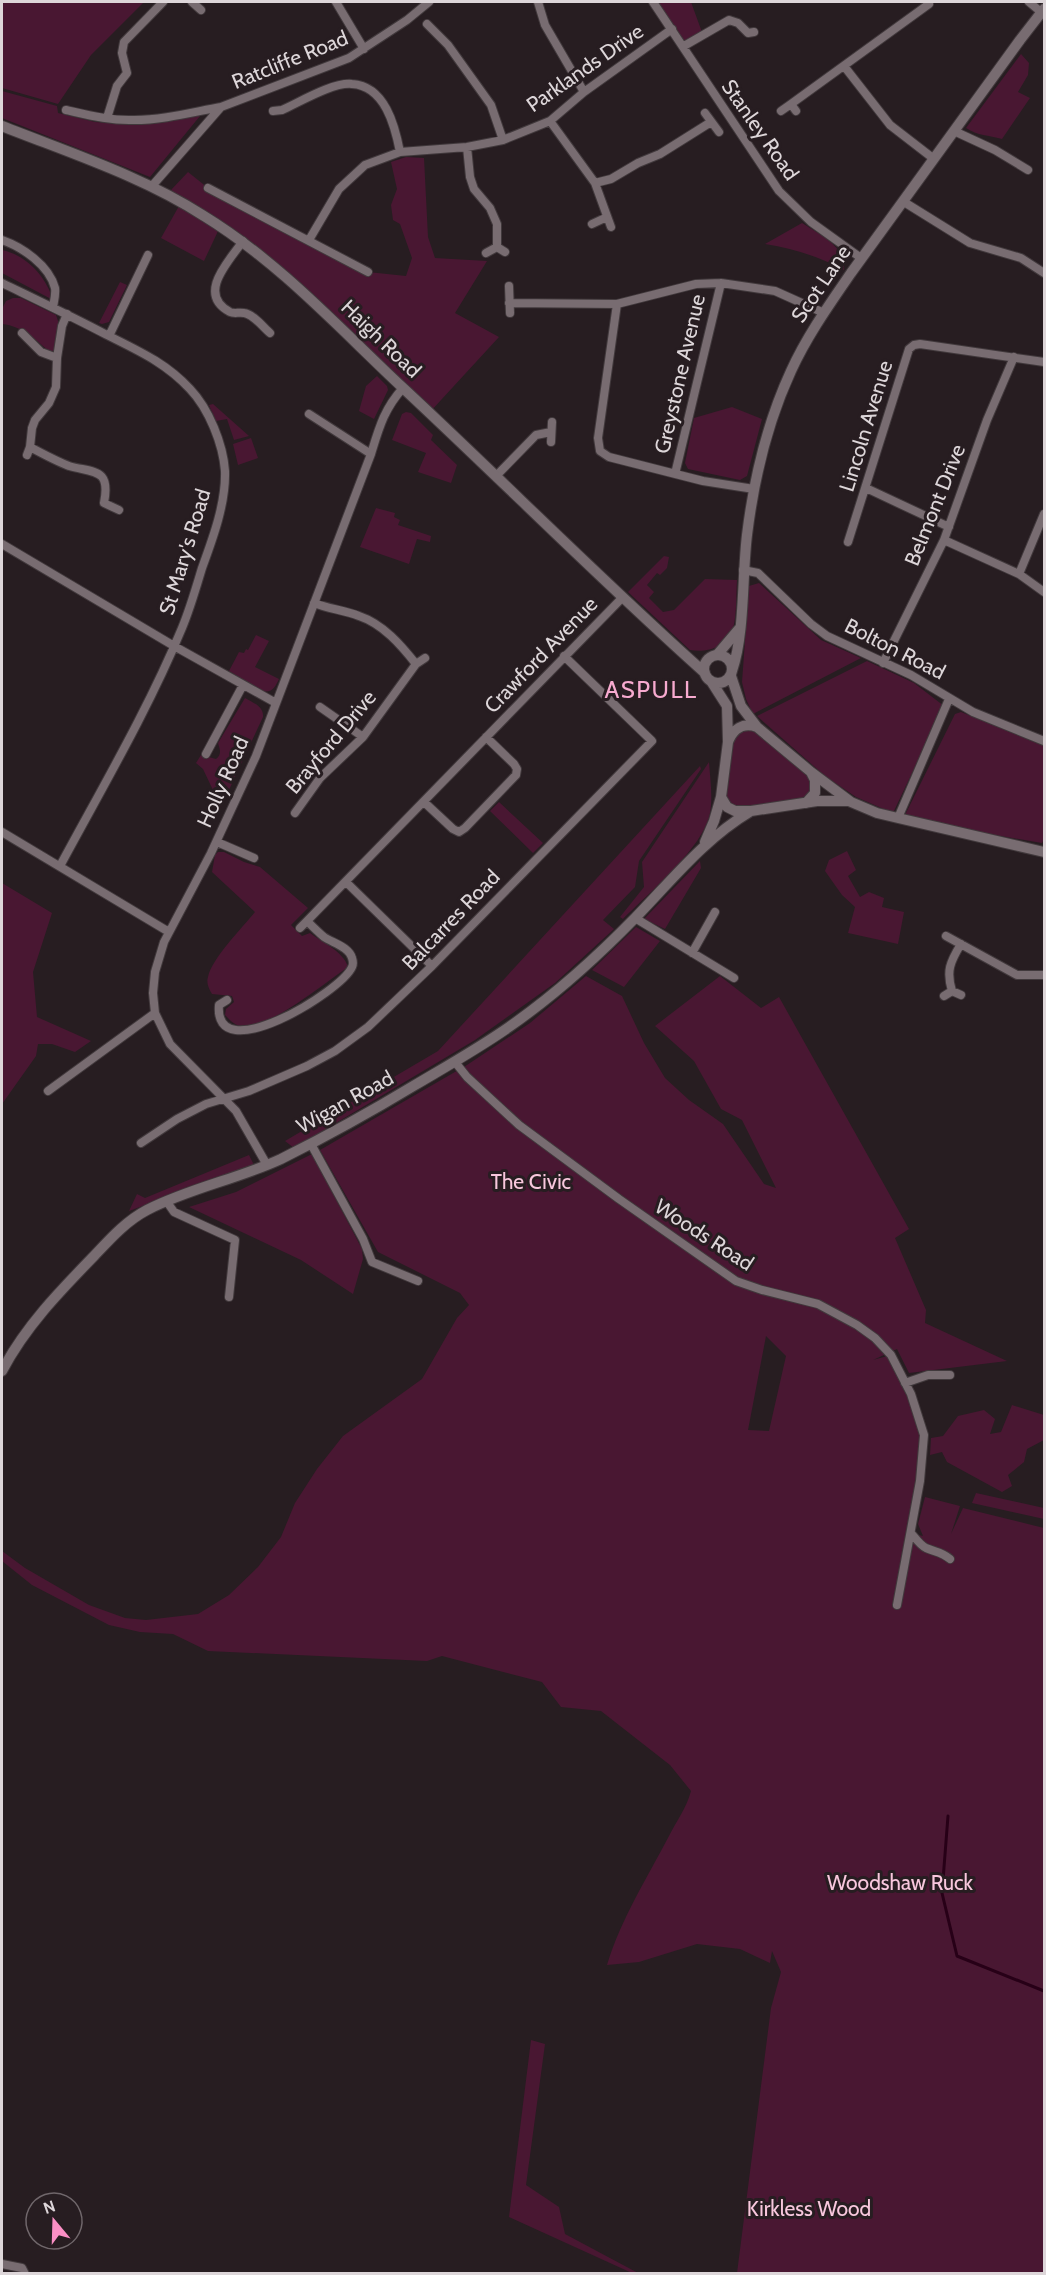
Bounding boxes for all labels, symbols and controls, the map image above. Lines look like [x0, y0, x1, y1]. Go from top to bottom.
street label: Parklands Drive [522, 18, 648, 117]
street label: Ratcliffe Road [228, 25, 352, 94]
street label: Stanley Road [717, 75, 804, 185]
street label: Scot Lane [786, 240, 856, 327]
street label: Greystone Avenue [649, 292, 710, 456]
street label: Haigh Road [336, 294, 426, 383]
street label: Lincoln Avenue [834, 357, 897, 494]
street label: Belmont Drive [899, 440, 970, 569]
street label: St Mary's Road [154, 486, 216, 618]
street label: Crawford Avenue [479, 591, 603, 718]
street label: Bolton Road [841, 613, 950, 685]
district label: ASPULL [605, 675, 697, 704]
street label: Brayford Drive [280, 685, 381, 798]
street label: Holly Road [191, 733, 254, 831]
street label: Balcarres Road [397, 864, 505, 975]
street label: Wigan Road [292, 1065, 398, 1138]
park label: The Civic [491, 1169, 571, 1194]
street label: Woods Road [650, 1193, 758, 1276]
park label: Woodshaw Ruck [827, 1870, 974, 1895]
north arrow [24, 2191, 84, 2251]
text: N [41, 2196, 58, 2218]
park label: Kirkless Wood [747, 2196, 871, 2221]

